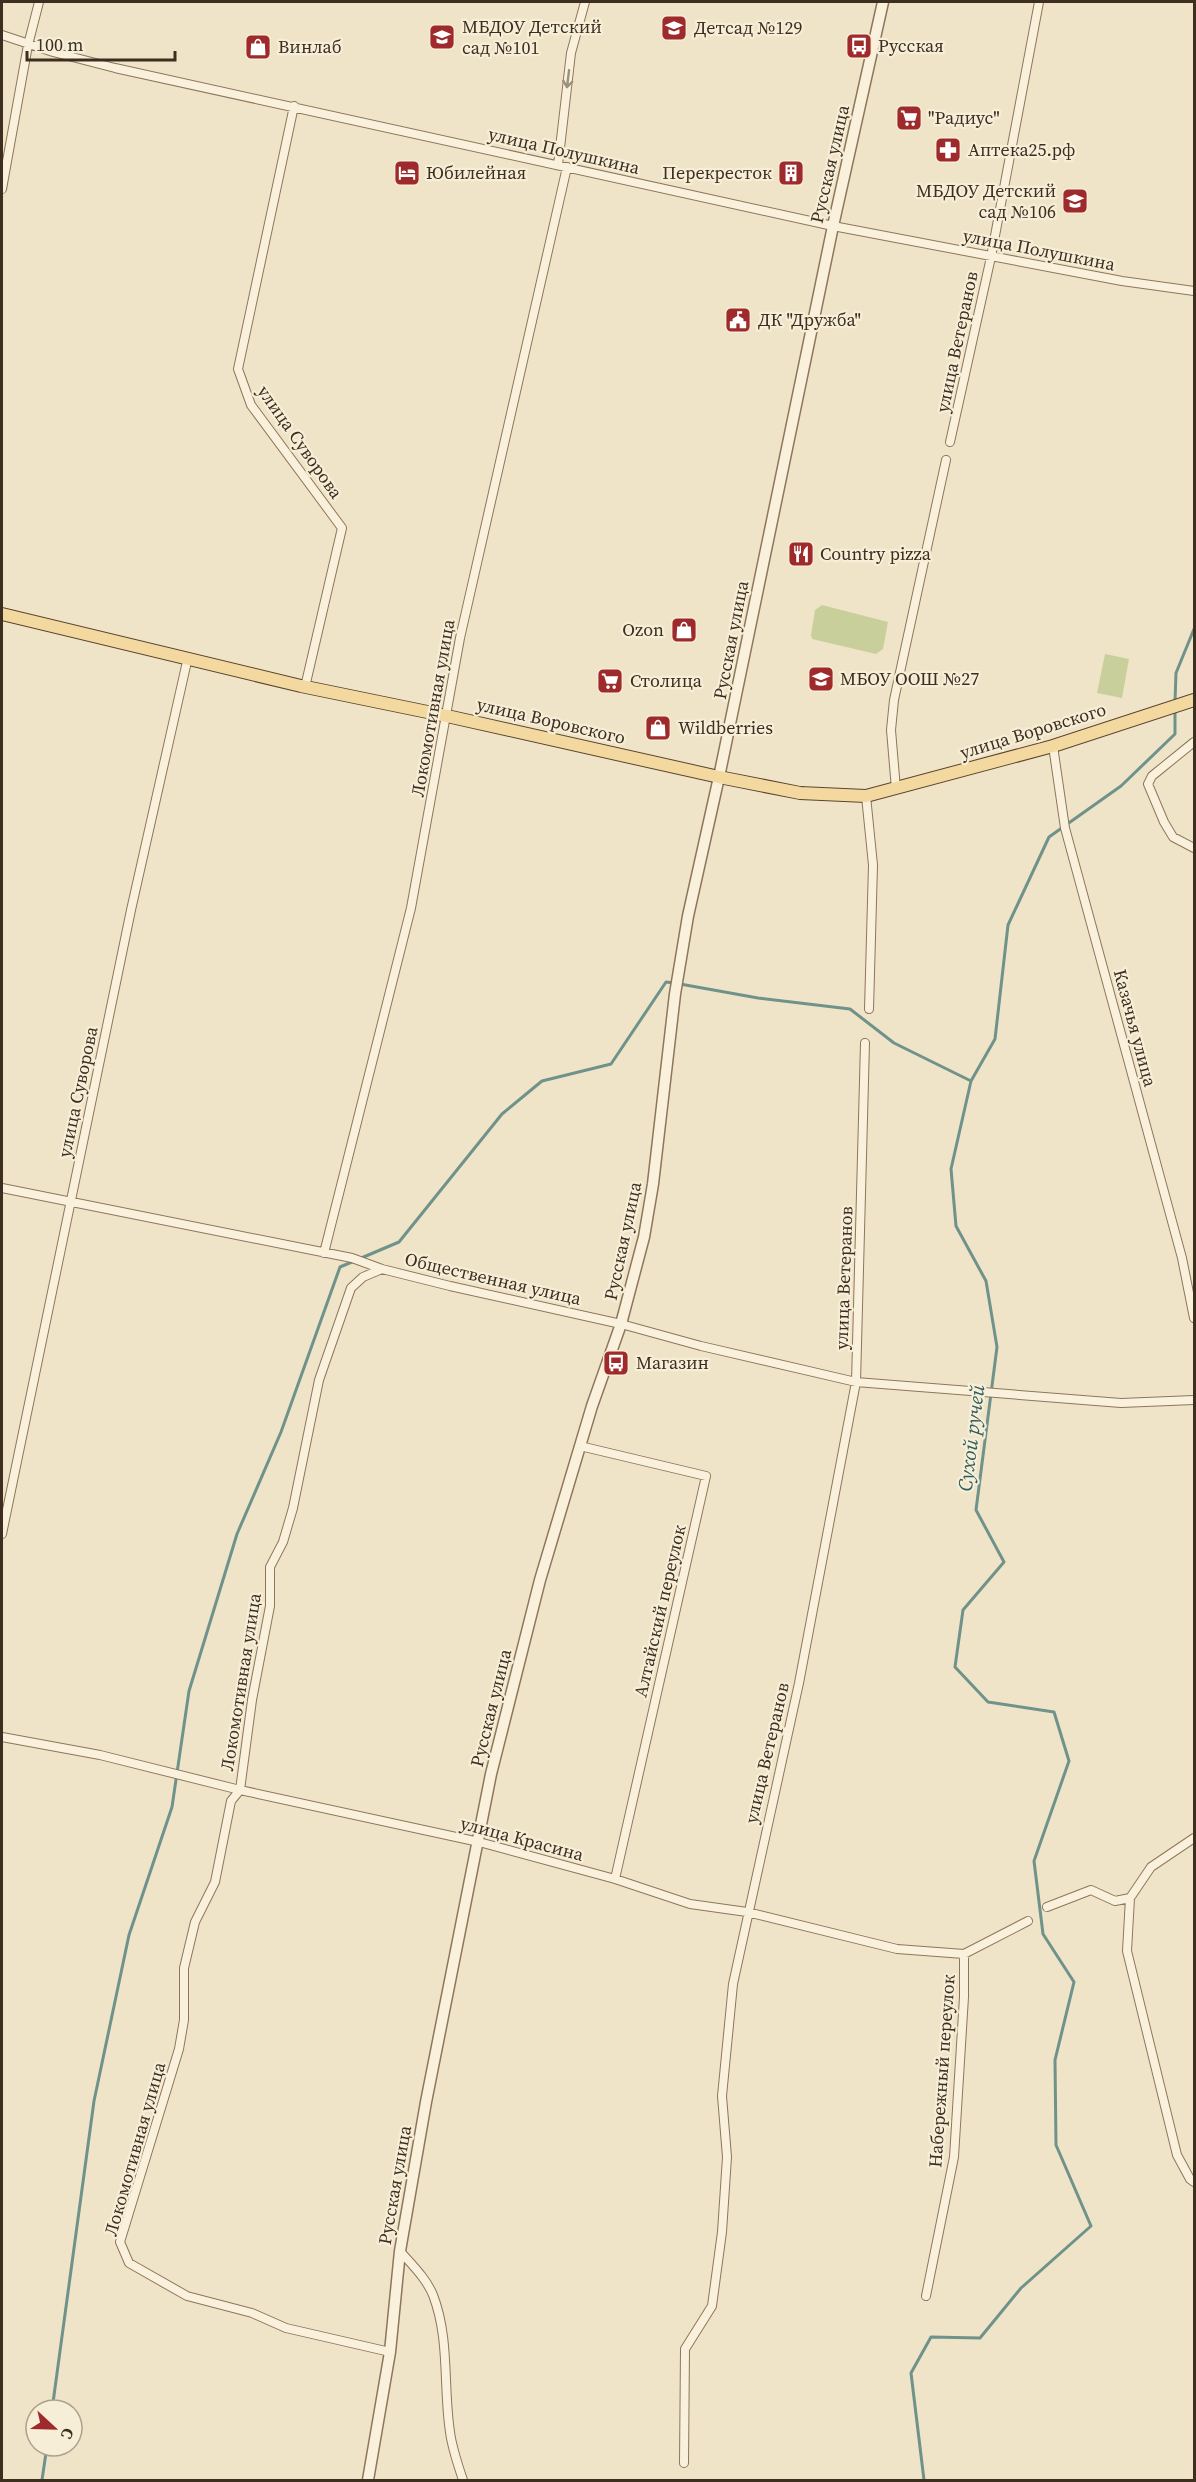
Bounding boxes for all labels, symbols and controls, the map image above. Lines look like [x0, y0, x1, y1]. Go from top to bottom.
school or university icon: Детсад №129 [659, 13, 689, 43]
place label: МБДОУ Детский сад №101 [462, 14, 602, 60]
place label: Детсад №129 [694, 15, 802, 40]
school or university icon: МБДОУ Детский сад №101 [427, 22, 457, 52]
scale bar [27, 24, 176, 62]
bus stop icon: Русская [844, 31, 874, 61]
text: 100 m [36, 32, 83, 57]
shop icon: Винлаб [243, 32, 273, 62]
place label: Русская [878, 33, 944, 58]
place label: Винлаб [278, 34, 341, 59]
one-way arrow [563, 69, 574, 88]
street label: Русская улица [804, 101, 855, 225]
supermarket icon: "Радиус" [894, 103, 924, 133]
place label: "Радиус" [928, 105, 1000, 130]
street label: улица Полушкина [486, 121, 643, 180]
pharmacy icon: Аптека25.рф [933, 135, 963, 165]
place label: Аптека25.рф [968, 137, 1075, 162]
hotel icon: Юбилейная [392, 158, 422, 188]
building icon: Перекресток [776, 158, 806, 188]
place label: Юбилейная [426, 160, 526, 185]
place label: Перекресток [662, 160, 772, 185]
place label: МБДОУ Детский сад №106 [916, 178, 1056, 224]
school or university icon: МБДОУ Детский сад №106 [1060, 186, 1090, 216]
street label: улица Полушкина [961, 222, 1118, 277]
street label: улица Ветеранов [929, 269, 984, 415]
public building icon: ДК "Дружба" [723, 305, 753, 335]
place label: ДК "Дружба" [758, 307, 861, 332]
street label: улица Суворова [252, 380, 349, 504]
restaurant icon: Country pizza [786, 539, 816, 569]
place label: Country pizza [820, 541, 932, 566]
street label: Русская улица [707, 577, 754, 702]
shop icon: Ozon [669, 615, 699, 645]
street label: Локомотивная улица [405, 616, 461, 799]
place label: Ozon [622, 617, 664, 642]
school or university icon: МБОУ ООШ №27 [806, 664, 836, 694]
supermarket icon: Столица [595, 666, 625, 696]
place label: МБОУ ООШ №27 [840, 666, 979, 691]
place label: Столица [630, 668, 703, 693]
street label: улица Воровского [474, 691, 628, 750]
street label: улица Воровского [957, 696, 1109, 765]
shop icon: Wildberries [643, 713, 673, 743]
place label: Wildberries [678, 715, 773, 740]
street label: Казачья улица [1108, 966, 1163, 1090]
street label: улица Суворова [51, 1023, 104, 1160]
street label: Русская улица [598, 1178, 647, 1303]
street label: улица Ветеранов [828, 1206, 859, 1350]
street label: Общественная улица [402, 1246, 585, 1311]
bus stop icon: Магазин [601, 1348, 631, 1378]
place label: Магазин [636, 1350, 709, 1375]
water label: Сухой ручей [951, 1383, 991, 1493]
street label: Алтайский переулок [628, 1522, 692, 1700]
street label: Локомотивная улица [214, 1590, 267, 1773]
street label: Русская улица [464, 1645, 517, 1769]
street label: улица Ветеранов [738, 1680, 795, 1826]
street label: улица Красина [458, 1810, 587, 1867]
street label: Набережный переулок [922, 1973, 961, 2168]
street label: Локомотивная улица [98, 2058, 172, 2239]
street label: Русская улица [372, 2122, 417, 2247]
north arrow [24, 2398, 84, 2458]
text: С [56, 2425, 80, 2442]

